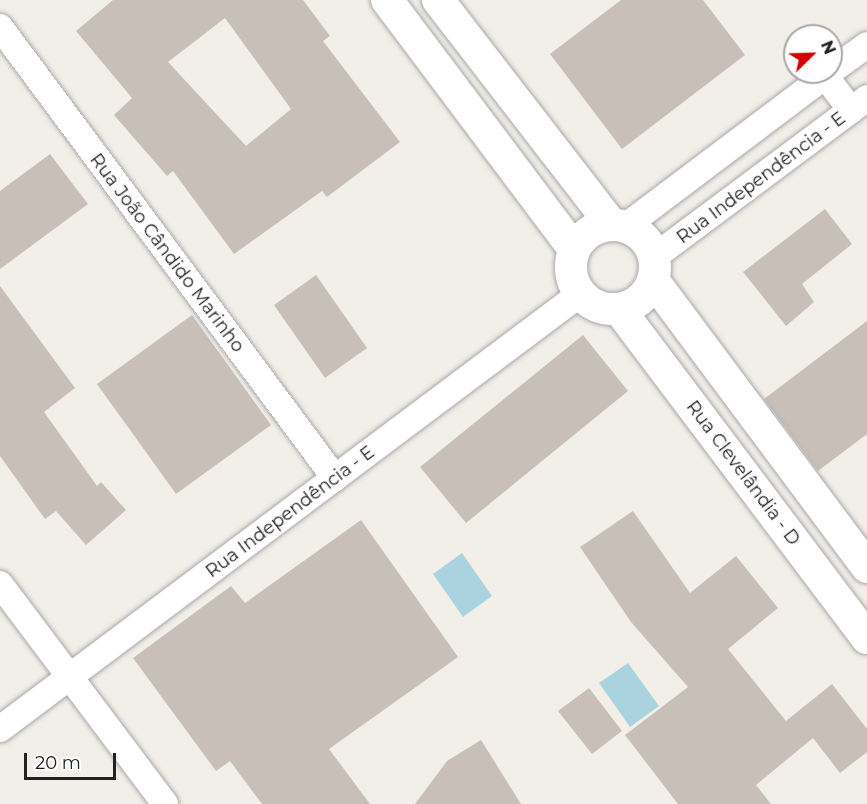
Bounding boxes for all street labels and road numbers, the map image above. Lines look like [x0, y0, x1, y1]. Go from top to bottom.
street label: Rua Independência - E [672, 108, 850, 248]
street label: Rua João Cândido Marinho [85, 149, 249, 357]
street label: Rua Clevelândia - D [682, 396, 804, 550]
street label: Rua Independência - E [201, 442, 379, 582]

